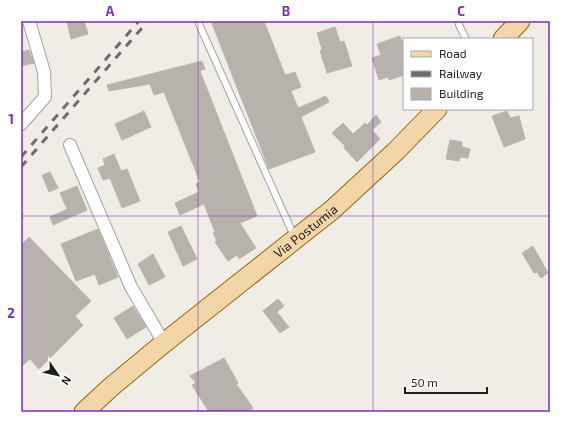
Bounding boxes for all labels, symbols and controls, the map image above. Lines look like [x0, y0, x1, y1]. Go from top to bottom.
text: A [106, 3, 115, 19]
text: B [282, 3, 290, 19]
text: C [457, 3, 465, 19]
legend [403, 38, 533, 110]
text: Road [439, 46, 467, 60]
text: Railway [439, 66, 483, 80]
text: Building [439, 86, 484, 100]
text: 1 [8, 111, 14, 127]
street label: Via Postumia [270, 201, 341, 261]
text: 2 [7, 305, 15, 321]
north arrow [38, 355, 78, 395]
scale bar [405, 369, 487, 395]
text: N [59, 374, 74, 388]
text: 50 m [411, 375, 438, 389]

